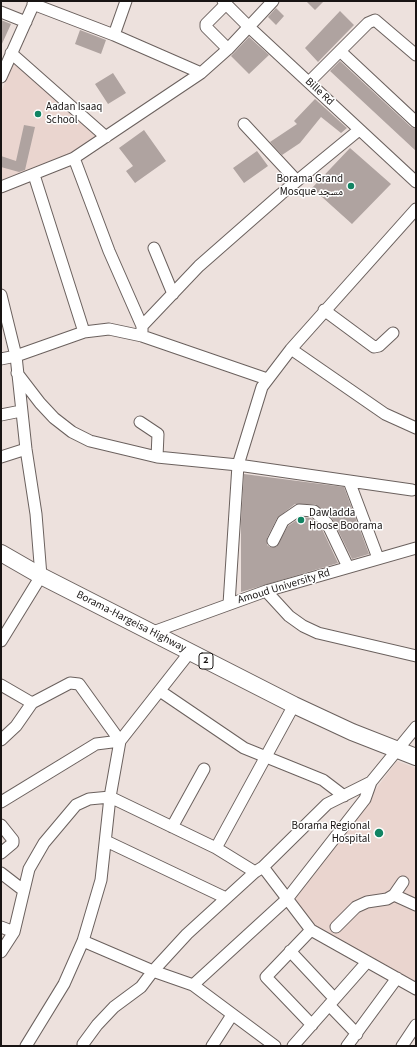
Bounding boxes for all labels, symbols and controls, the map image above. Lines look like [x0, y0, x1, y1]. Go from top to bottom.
street label: Bille Rd [302, 75, 336, 109]
place label: Aadan Isaaq School [46, 101, 102, 127]
marker: Aadan Isaaq School [33, 109, 43, 119]
place label: Borama Grand Mosque مسجد [277, 173, 343, 199]
marker: Borama Grand Mosque مسجد [346, 181, 356, 191]
place label: Dawladda Hoose Boorama [309, 507, 382, 533]
marker: Dawladda Hoose Boorama [296, 515, 306, 525]
street label: Amoud University Rd [236, 567, 332, 607]
street label: Borama-Hargeisa Highway [74, 588, 188, 656]
road number: 2 [199, 653, 213, 669]
place label: Borama Regional Hospital [292, 820, 370, 846]
marker: Borama Regional Hospital [373, 827, 385, 839]

